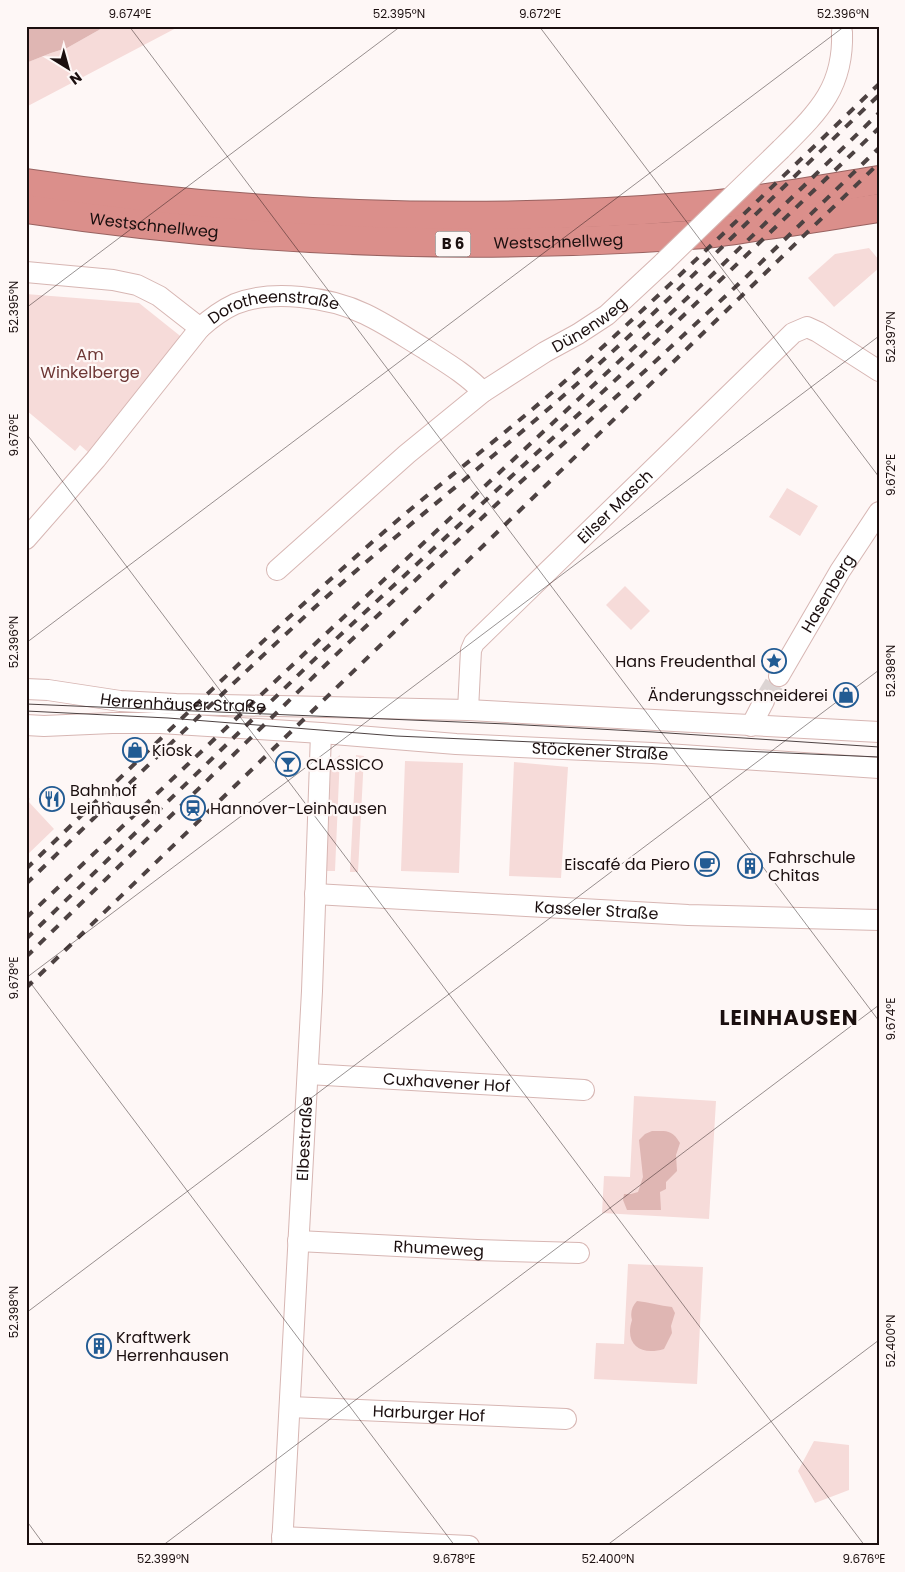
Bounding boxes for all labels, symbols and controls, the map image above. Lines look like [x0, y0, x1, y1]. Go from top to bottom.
text: 9.674°E [109, 5, 151, 22]
text: 52.395°N [373, 5, 425, 22]
text: 9.672°E [519, 5, 561, 22]
text: 52.396°N [817, 5, 869, 22]
north arrow [42, 42, 92, 92]
text: N [66, 67, 86, 90]
street label: Westschnellweg [88, 207, 220, 244]
street label: Westschnellweg [493, 228, 624, 255]
road number: B 6 [436, 232, 470, 256]
text: 52.395°N [5, 281, 22, 333]
street label: Dorotheenstraße [203, 285, 342, 330]
street label: Dünenweg [548, 292, 632, 358]
text: 52.397°N [882, 311, 899, 363]
park label: Am Winkelberge [40, 343, 140, 384]
text: 9.676°E [5, 414, 22, 456]
text: 9.672°E [882, 454, 899, 496]
street label: Eilser Masch [572, 464, 658, 549]
street label: Hasenberg [796, 549, 860, 637]
text: 52.396°N [5, 616, 22, 668]
text: 52.398°N [882, 645, 899, 697]
place icon: Hans Freudenthal [761, 648, 787, 674]
place label: Hans Freudenthal [615, 650, 756, 673]
shop icon: Änderungsschneiderei [833, 682, 859, 708]
place label: Änderungsschneiderei [648, 684, 828, 707]
street label: Herrenhäuser Straße [99, 687, 266, 718]
street label: Stöckener Straße [531, 736, 669, 766]
shop icon: Kiosk [122, 737, 148, 763]
place label: Kiosk [152, 739, 193, 762]
bar icon: CLASSICO [275, 751, 301, 777]
place label: CLASSICO [306, 753, 384, 776]
place label: Bahnhof Leinhausen [70, 779, 161, 820]
restaurant icon: Bahnhof Leinhausen [39, 786, 65, 812]
station icon: Hannover-Leinhausen [180, 795, 206, 821]
place label: Hannover-Leinhausen [210, 797, 387, 820]
place label: Fahrschule Chitas [768, 846, 856, 887]
cafe icon: Eiscafé da Piero [694, 851, 720, 877]
place label: Eiscafé da Piero [564, 853, 690, 876]
building icon: Fahrschule Chitas [737, 853, 763, 879]
street label: Kasseler Straße [534, 895, 659, 925]
text: 9.678°E [5, 957, 22, 999]
text: 9.674°E [882, 998, 899, 1040]
district label: LEINHAUSEN [719, 1003, 859, 1032]
street label: Cuxhavener Hof [383, 1067, 511, 1098]
street label: Elbestraße [291, 1096, 318, 1182]
street label: Rhumeweg [393, 1235, 484, 1262]
text: 52.398°N [5, 1286, 22, 1338]
text: 52.400°N [882, 1315, 899, 1367]
place label: Kraftwerk Herrenhausen [116, 1326, 229, 1367]
building icon: Kraftwerk Herrenhausen [86, 1333, 112, 1359]
street label: Harburger Hof [372, 1400, 486, 1427]
text: 52.399°N [137, 1550, 189, 1567]
text: 9.678°E [433, 1550, 475, 1567]
text: 52.400°N [582, 1550, 634, 1567]
text: 9.676°E [843, 1550, 885, 1567]

